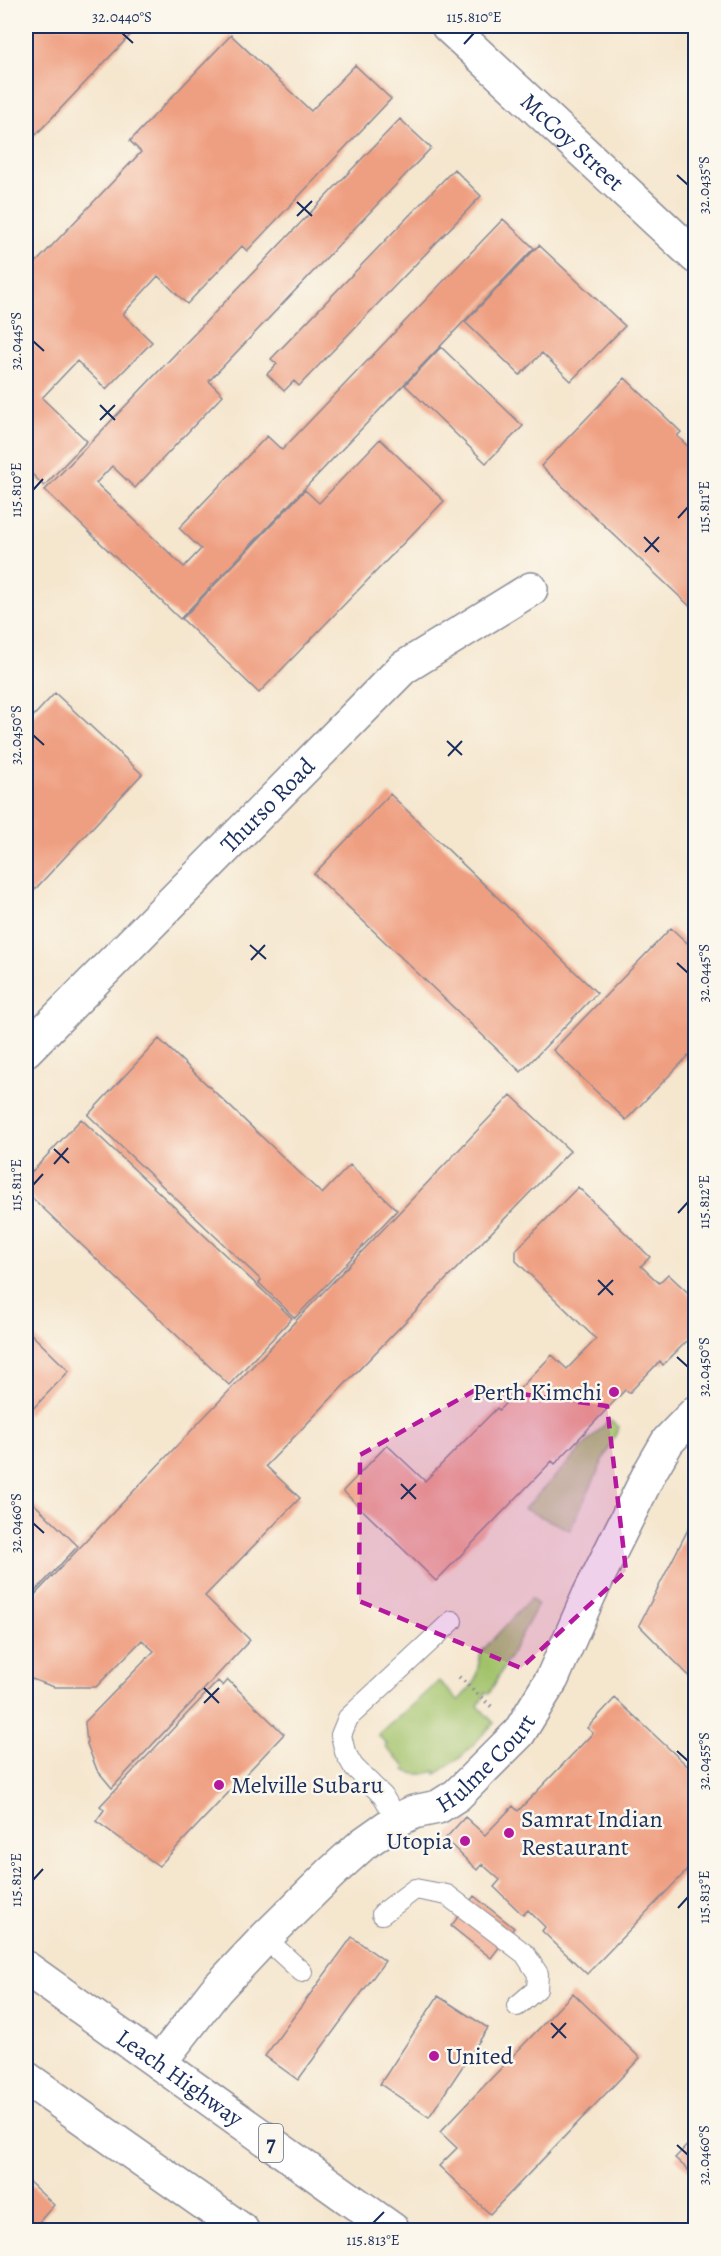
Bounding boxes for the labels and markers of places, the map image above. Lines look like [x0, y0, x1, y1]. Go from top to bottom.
place label: Perth Kimchi [473, 1376, 602, 1408]
marker: Perth Kimchi [607, 1385, 621, 1399]
place label: Melville Subaru [231, 1769, 383, 1801]
marker: Melville Subaru [212, 1778, 226, 1792]
place label: Samrat Indian Restaurant [521, 1803, 663, 1863]
place label: Utopia [386, 1825, 454, 1857]
marker: Samrat Indian Restaurant [502, 1826, 516, 1840]
marker: Utopia [458, 1834, 472, 1848]
place label: United [446, 2040, 513, 2072]
marker: United [427, 2049, 441, 2063]

